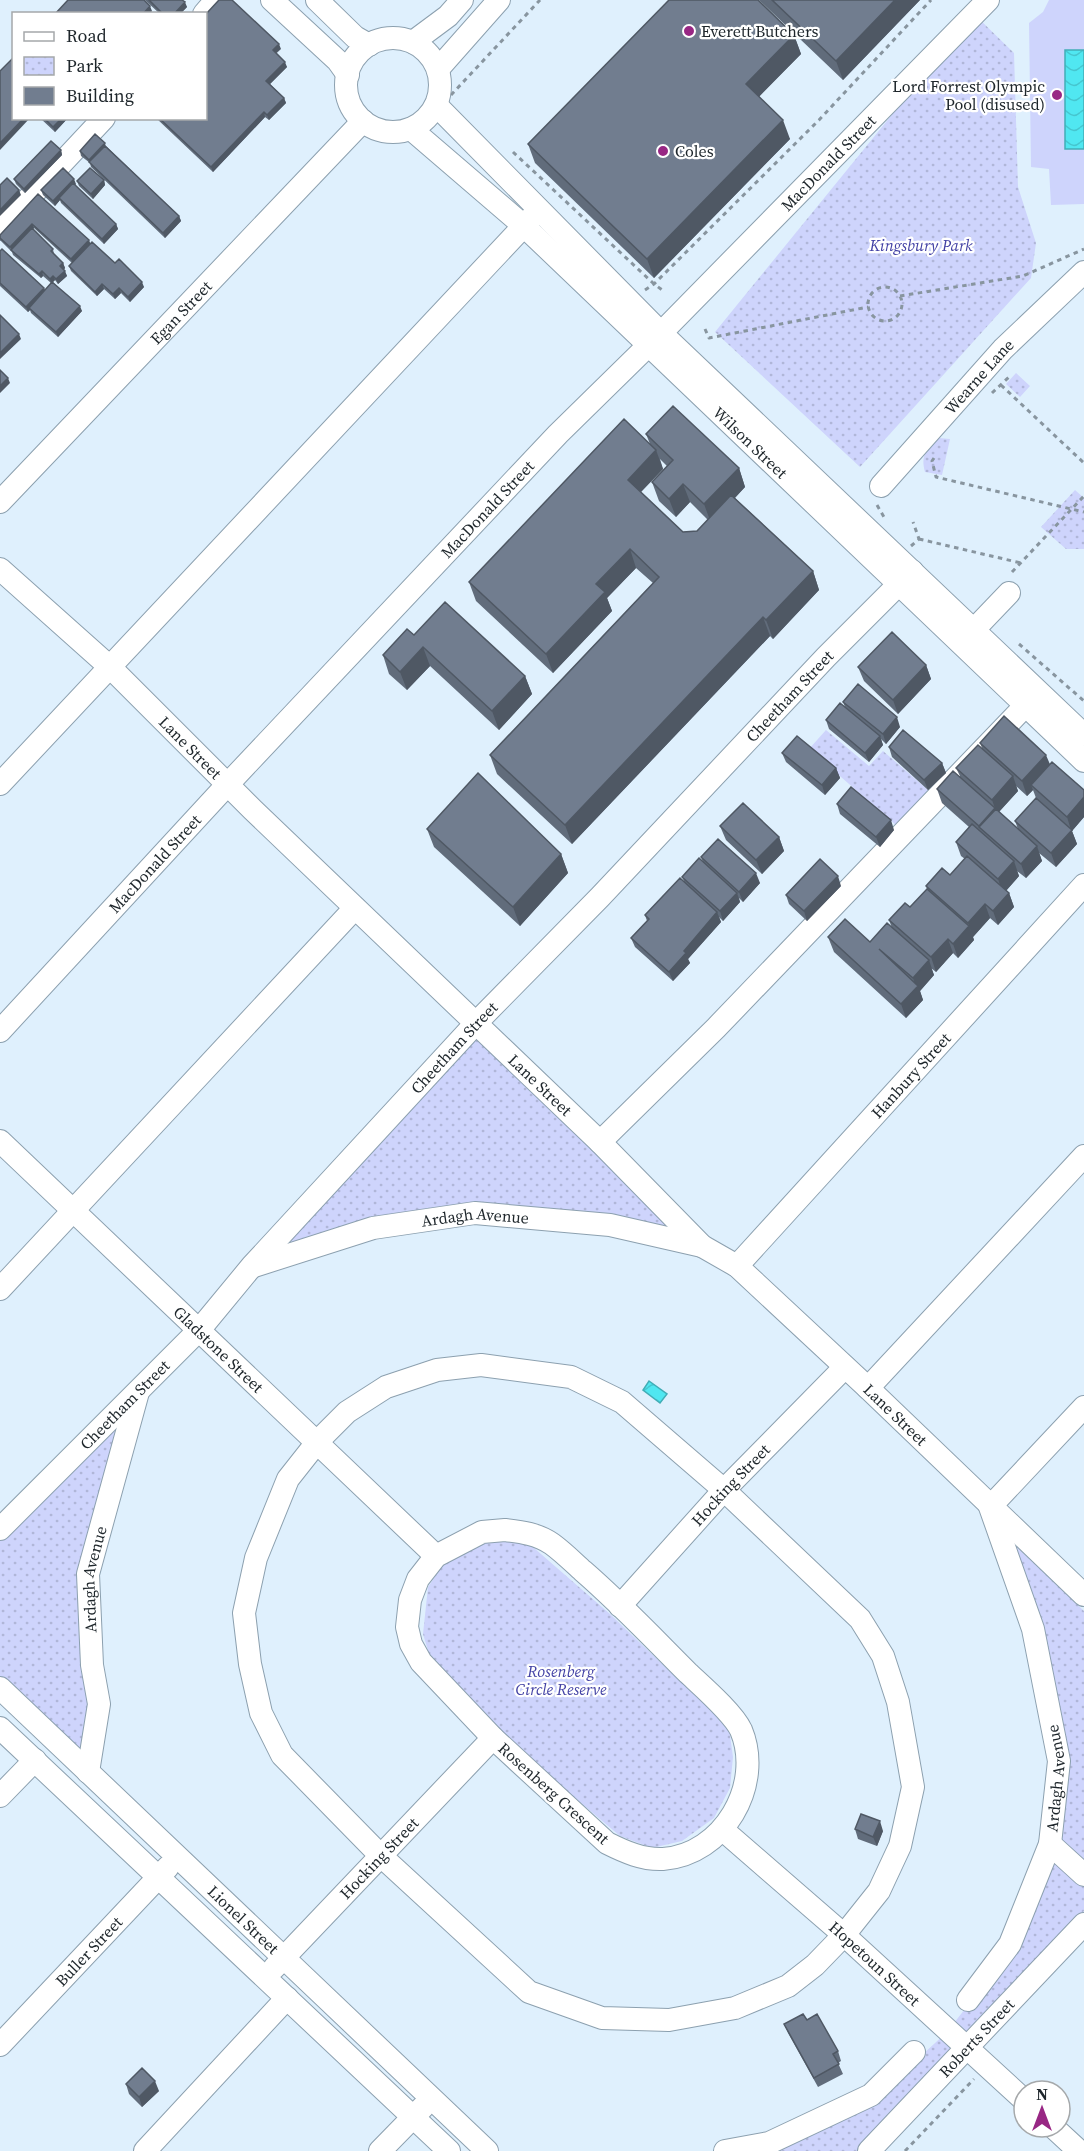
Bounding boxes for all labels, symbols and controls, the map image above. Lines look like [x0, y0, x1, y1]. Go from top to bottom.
legend [12, 12, 207, 120]
place label: Everett Butchers [701, 20, 819, 42]
text: Road [66, 23, 107, 48]
marker: Everett Butchers [682, 24, 696, 38]
text: Park [66, 53, 103, 78]
place label: Lord Forrest Olympic Pool (disused) [892, 75, 1045, 115]
text: Building [66, 83, 134, 108]
marker: Lord Forrest Olympic Pool (disused) [1050, 88, 1064, 102]
street label: MacDonald Street [776, 109, 881, 216]
place label: Coles [675, 140, 714, 162]
marker: Coles [656, 144, 670, 158]
park label: Kingsbury Park [868, 234, 973, 256]
street label: Egan Street [145, 275, 217, 349]
street label: Wearne Lane [939, 334, 1018, 419]
street label: Wilson Street [708, 401, 793, 484]
street label: MacDonald Street [436, 455, 539, 563]
street label: Cheetham Street [741, 645, 838, 747]
street label: Lane Street [154, 711, 227, 784]
street label: MacDonald Street [103, 809, 206, 918]
street label: Cheetham Street [405, 996, 503, 1098]
street label: Hanbury Street [866, 1027, 956, 1123]
street label: Lane Street [503, 1049, 577, 1121]
street label: Ardagh Avenue [420, 1202, 530, 1232]
street label: Gladstone Street [169, 1301, 269, 1398]
street label: Cheetham Street [75, 1354, 175, 1454]
street label: Lane Street [859, 1379, 933, 1451]
street label: Hocking Street [686, 1438, 775, 1530]
street label: Ardagh Avenue [77, 1523, 112, 1633]
park label: Rosenberg Circle Reserve [516, 1660, 607, 1700]
street label: Ardagh Avenue [1040, 1723, 1070, 1833]
street label: Rosenberg Crescent [494, 1737, 615, 1849]
street label: Hocking Street [335, 1812, 424, 1904]
street label: Lionel Street [203, 1880, 285, 1959]
street label: Buller Street [50, 1911, 128, 1991]
street label: Hopetoun Street [824, 1916, 926, 2011]
street label: Roberts Street [934, 1993, 1019, 2082]
north arrow [1012, 2079, 1072, 2139]
text: N [1036, 2083, 1048, 2105]

